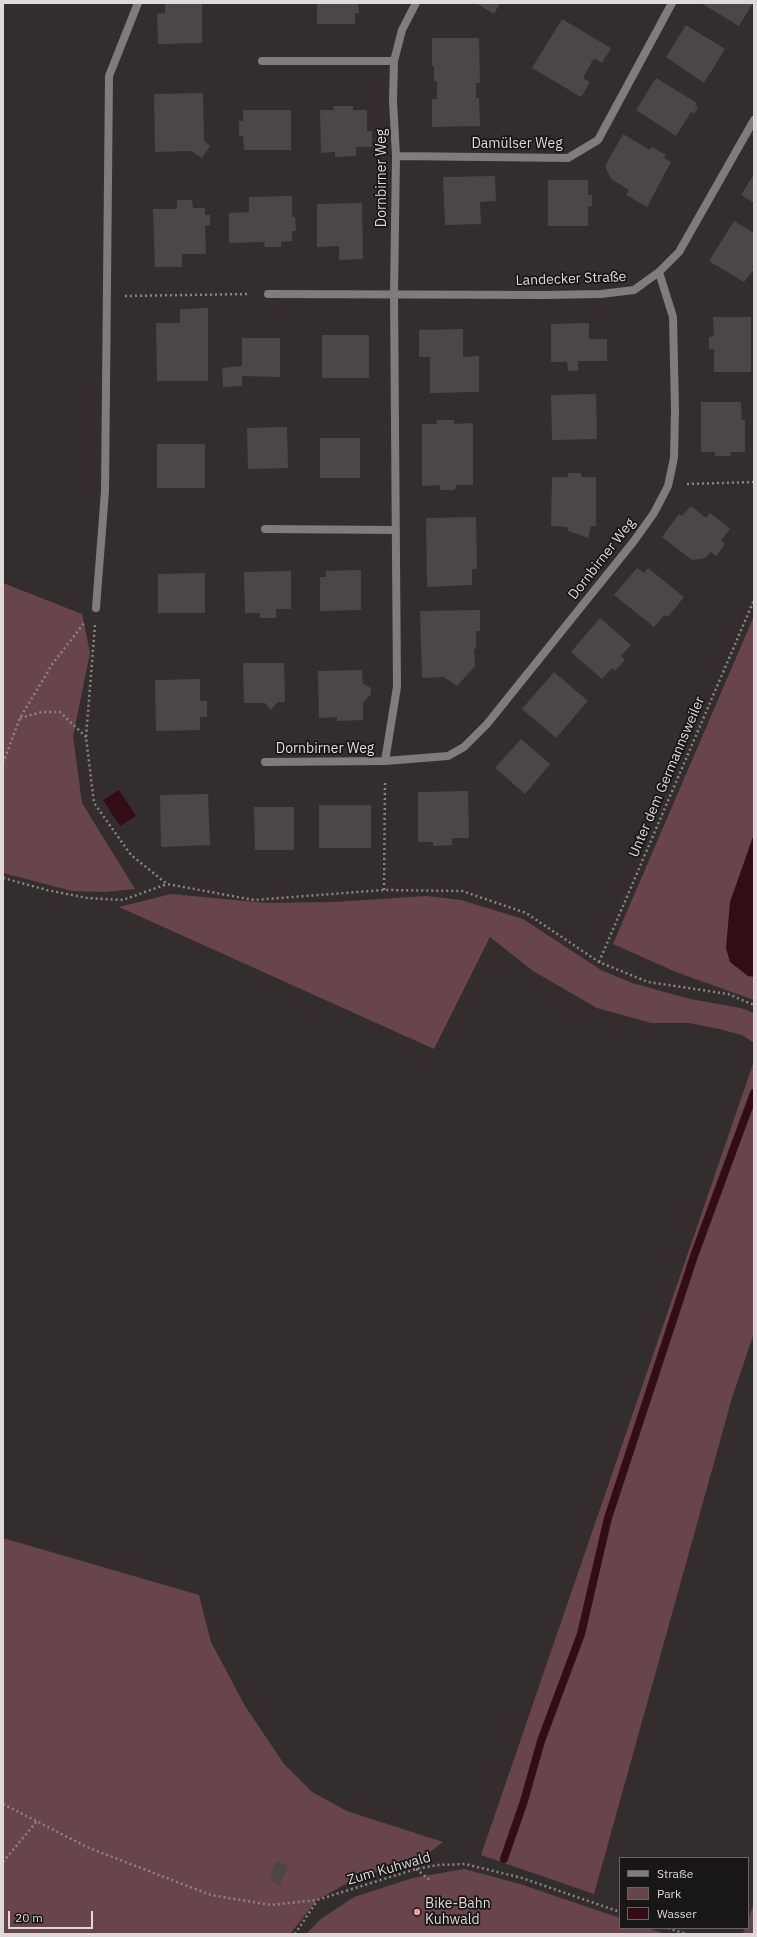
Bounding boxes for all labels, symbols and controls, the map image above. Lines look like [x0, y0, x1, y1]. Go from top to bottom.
street label: Dornbirner Weg [374, 129, 390, 227]
street label: Damülser Weg [471, 136, 563, 152]
street label: Landecker Straße [515, 269, 627, 289]
street label: Dornbirner Weg [565, 515, 639, 603]
street label: Unter dem Germannsweiler [625, 694, 709, 860]
street label: Dornbirner Weg [276, 741, 374, 757]
street label: Zum Kuhwald [345, 1849, 433, 1889]
legend [619, 1857, 749, 1929]
text: Straße [657, 1866, 693, 1881]
text: Park [657, 1886, 681, 1901]
place label: Bike-Bahn Kuhwald [425, 1896, 491, 1928]
scale bar [10, 1903, 95, 1929]
text: Wasser [657, 1906, 697, 1921]
marker: Bike-Bahn Kuhwald [412, 1907, 422, 1917]
text: 20 m [15, 1910, 43, 1925]

